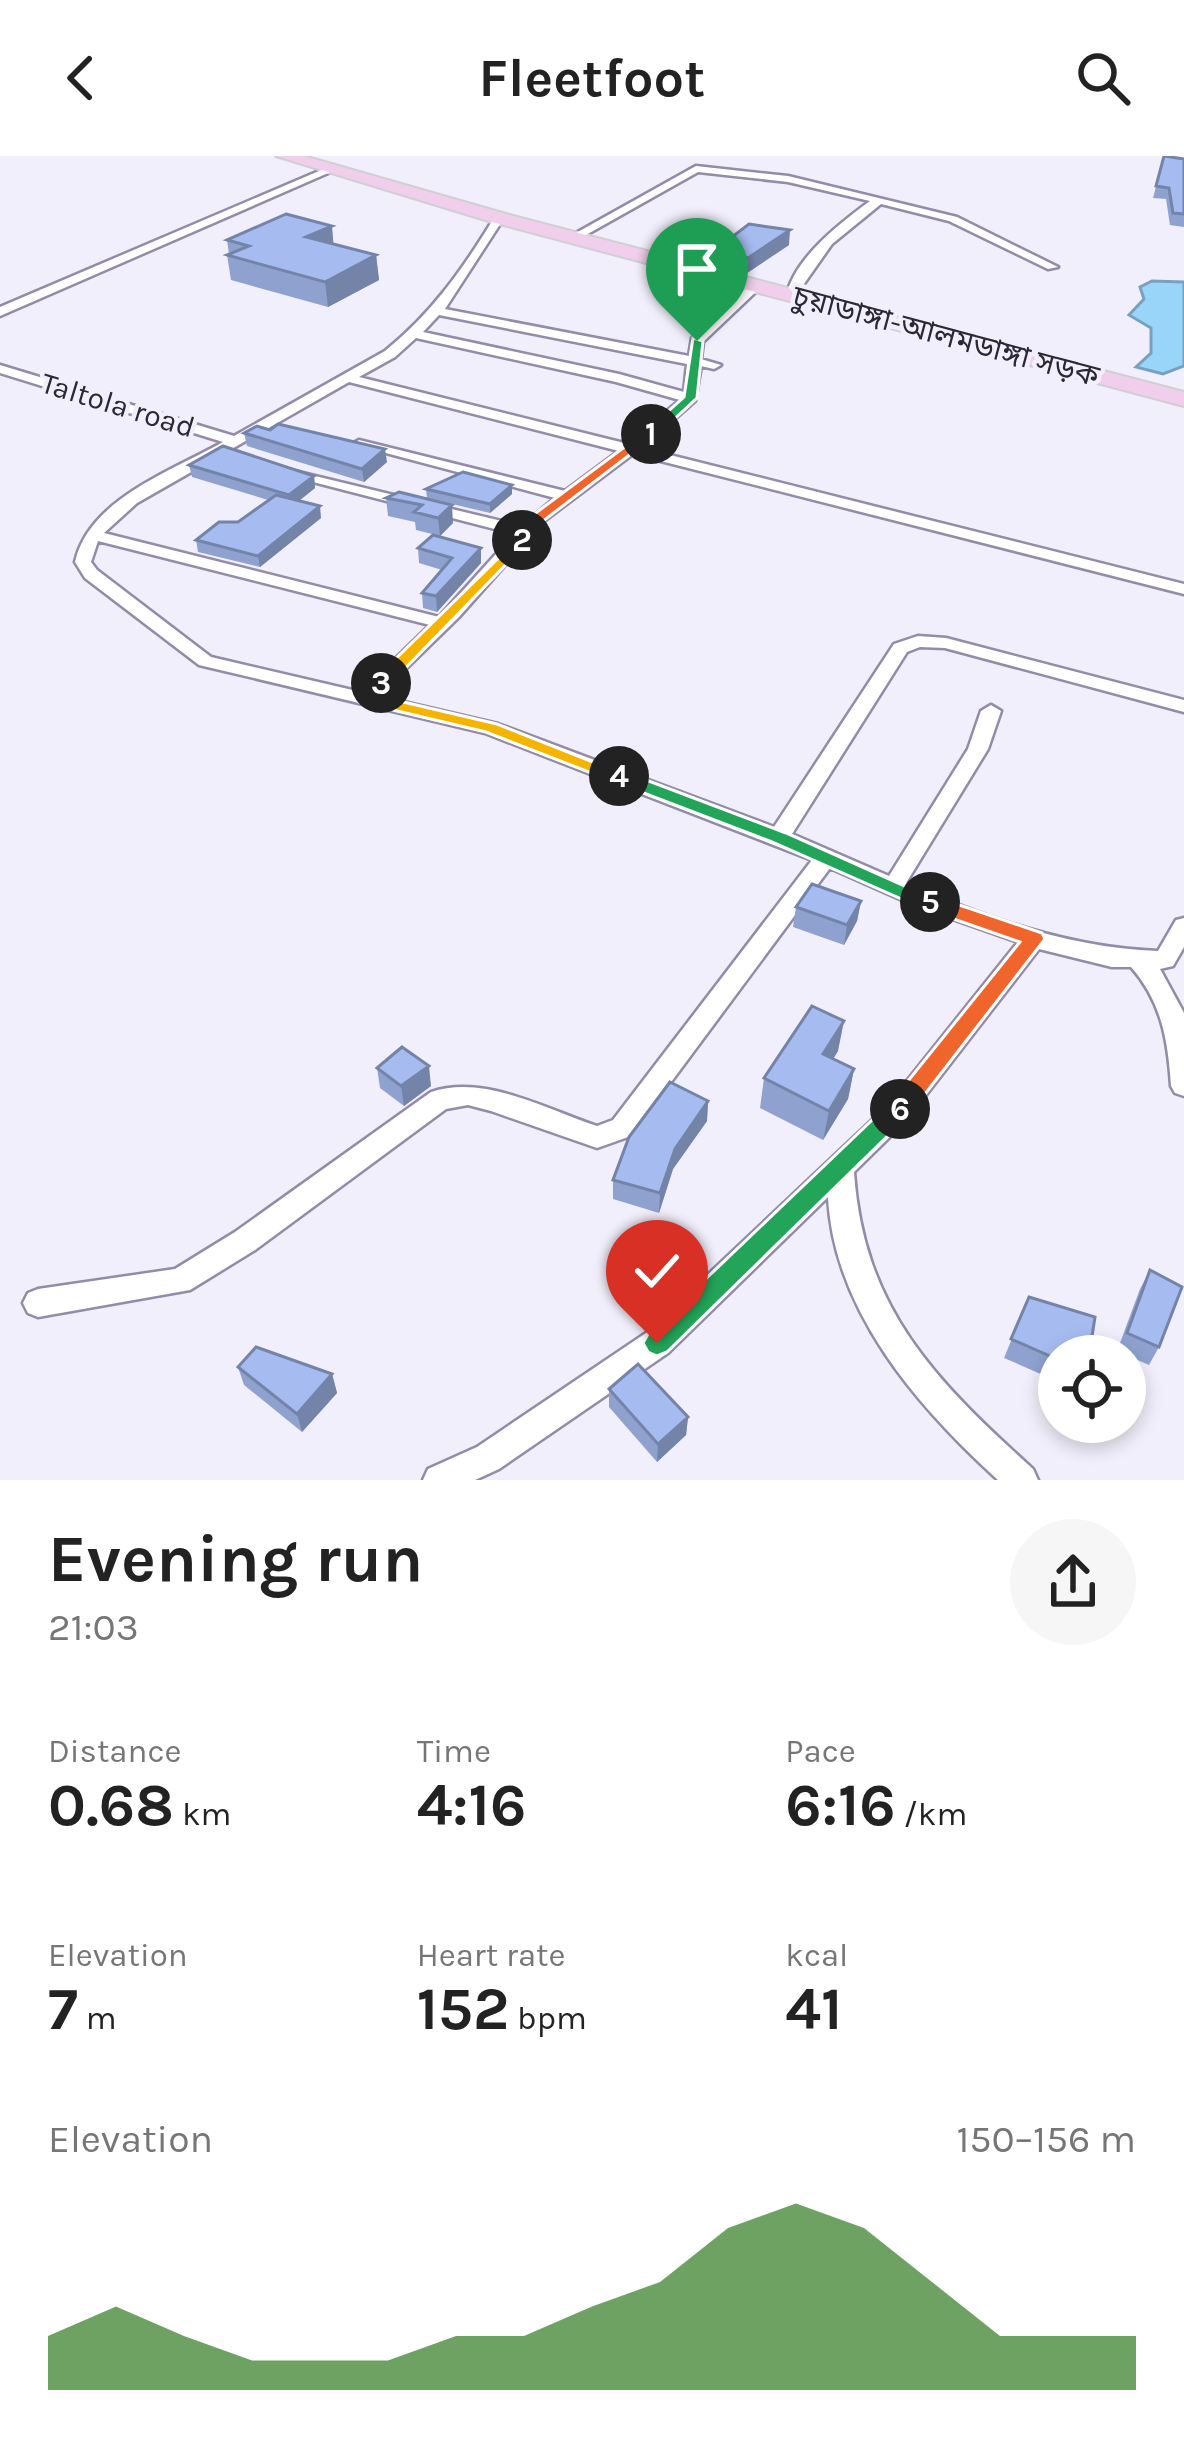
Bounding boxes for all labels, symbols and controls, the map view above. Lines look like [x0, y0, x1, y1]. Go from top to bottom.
icon: back [48, 45, 114, 111]
icon: search [1070, 45, 1136, 111]
text: Fleetfoot [479, 46, 705, 110]
pin [646, 218, 748, 341]
icon: arrive [664, 236, 730, 302]
street label: চুয়াডাঙ্গা-আলমডাঙ্গা সড়ক [788, 277, 1104, 395]
street label: Taltola road [37, 365, 199, 445]
pin: 1 [621, 404, 681, 464]
text: 1 [645, 415, 657, 453]
pin: 2 [492, 510, 552, 570]
text: 2 [512, 521, 532, 559]
pin: 3 [351, 653, 411, 713]
text: 3 [371, 664, 391, 702]
pin: 4 [589, 746, 649, 806]
text: 4 [609, 757, 629, 795]
pin: 5 [900, 872, 960, 932]
text: 5 [920, 883, 940, 921]
pin: 6 [870, 1079, 930, 1139]
text: 6 [890, 1090, 910, 1128]
pin [606, 1220, 708, 1343]
icon: check [624, 1238, 690, 1304]
map controls [1038, 1335, 1146, 1443]
button: locate [1038, 1335, 1146, 1443]
button: share [1010, 1519, 1136, 1645]
text: Evening run [48, 1520, 423, 1598]
text: 21:03 [48, 1604, 139, 1650]
text: Distance [48, 1732, 181, 1770]
text: Time [417, 1732, 491, 1770]
text: Pace [785, 1732, 856, 1770]
text: 0.68 [48, 1770, 174, 1840]
text: 4:16 [417, 1770, 526, 1840]
text: 6:16 [785, 1770, 896, 1840]
text: km [174, 1795, 231, 1833]
text: /km [896, 1795, 967, 1833]
text: Elevation [48, 1936, 188, 1974]
text: Heart rate [417, 1936, 565, 1974]
text: kcal [785, 1936, 848, 1974]
text: 7 [48, 1974, 78, 2044]
text: 152 [417, 1974, 509, 2044]
text: 41 [785, 1974, 842, 2044]
text: m [78, 1999, 117, 2037]
text: bpm [509, 1999, 587, 2037]
text: Elevation [48, 2116, 213, 2162]
text: 150–156 m [957, 2116, 1136, 2162]

